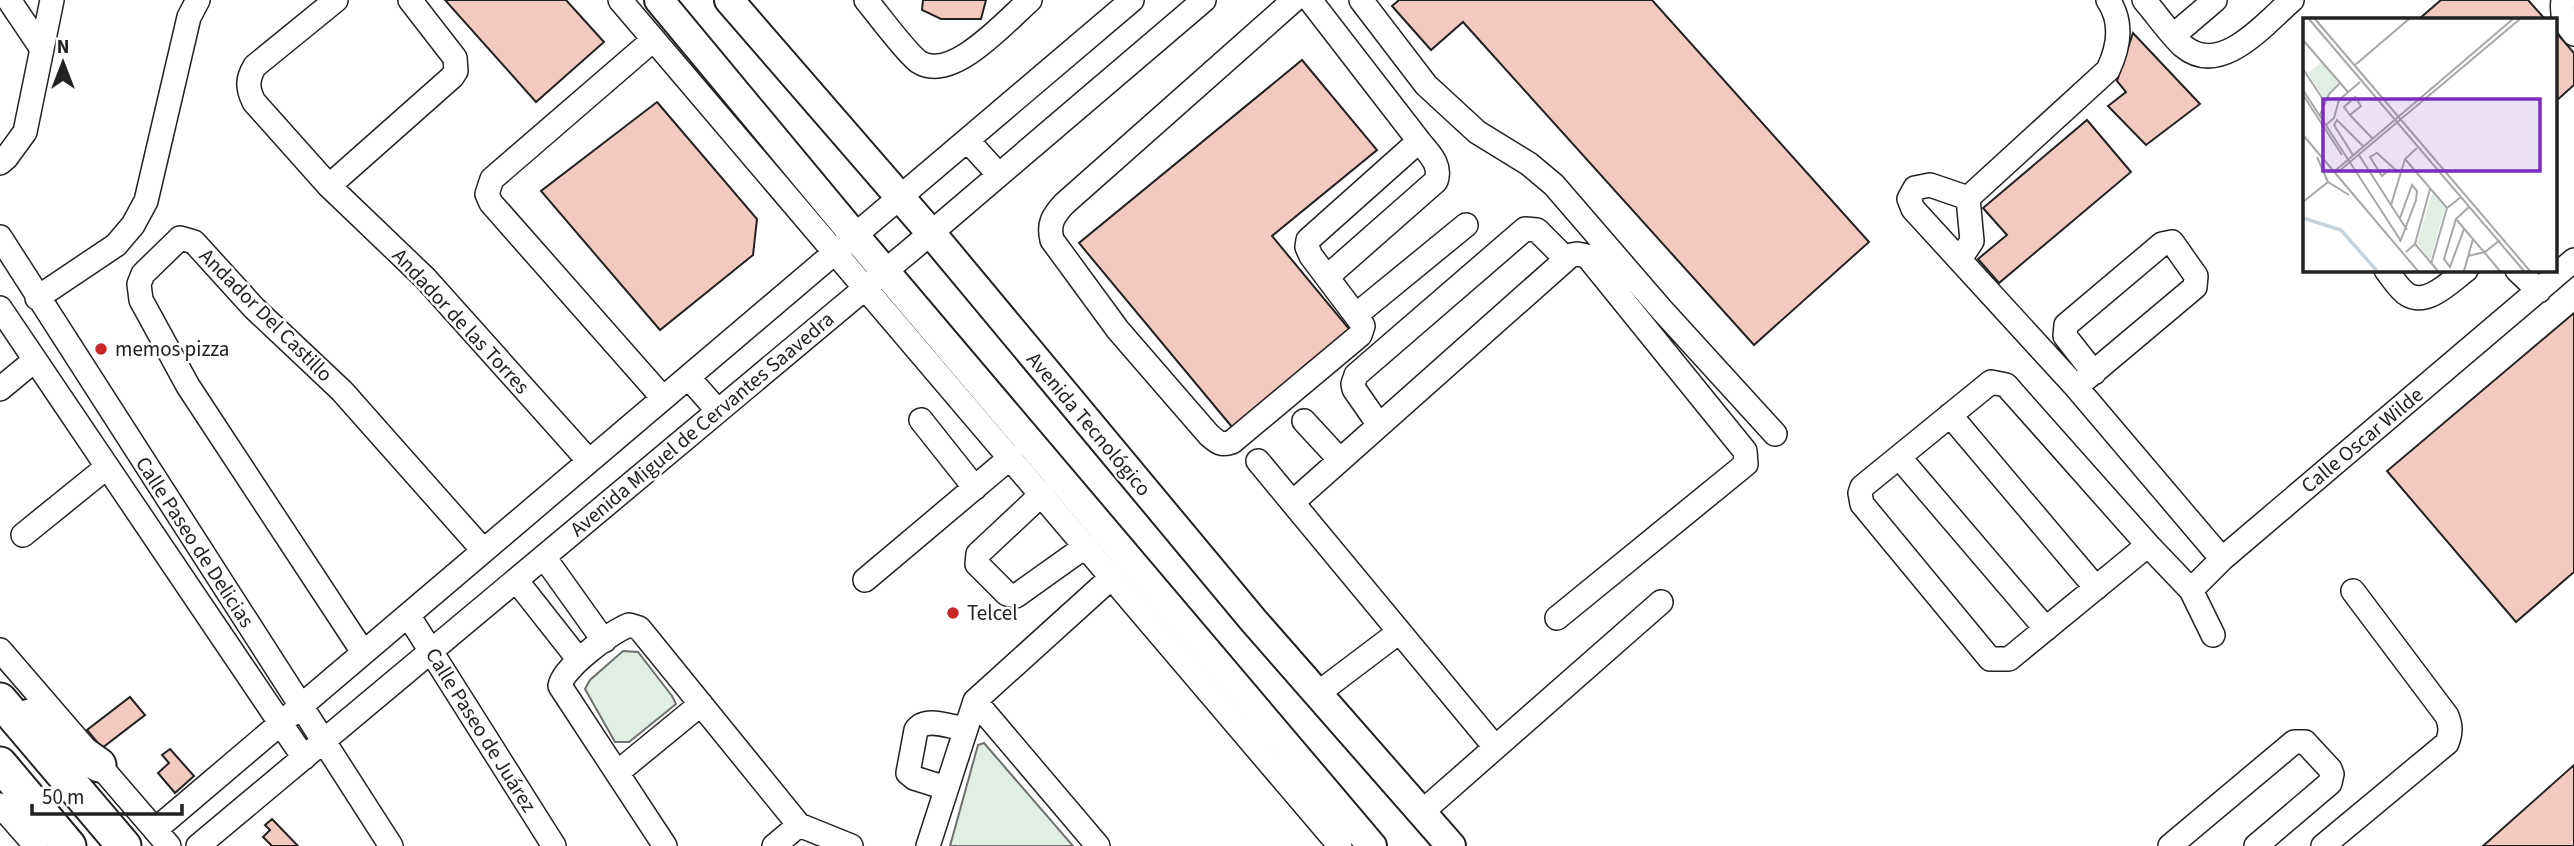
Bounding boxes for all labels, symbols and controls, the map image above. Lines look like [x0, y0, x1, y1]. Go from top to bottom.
inset map [2303, 18, 2556, 271]
north arrow [28, 28, 98, 98]
text: N [57, 34, 69, 61]
street label: Andador de las Torres [385, 241, 537, 401]
street label: Andador Del Castillo [193, 242, 339, 388]
street label: Avenida Miguel de Cervantes Saavedra [563, 304, 841, 544]
place label: memos pizza [115, 334, 229, 364]
marker: memos pizza [93, 341, 109, 357]
street label: Avenida Tecnológico [1020, 345, 1158, 503]
street label: Calle Oscar Wilde [2294, 380, 2430, 500]
street label: Calle Paseo de Delicias [128, 451, 262, 634]
place label: Telcel [967, 598, 1018, 628]
marker: Telcel [945, 605, 961, 621]
street label: Calle Paseo de Juárez [418, 642, 544, 818]
scale bar [32, 772, 182, 816]
text: 50 m [42, 782, 84, 812]

